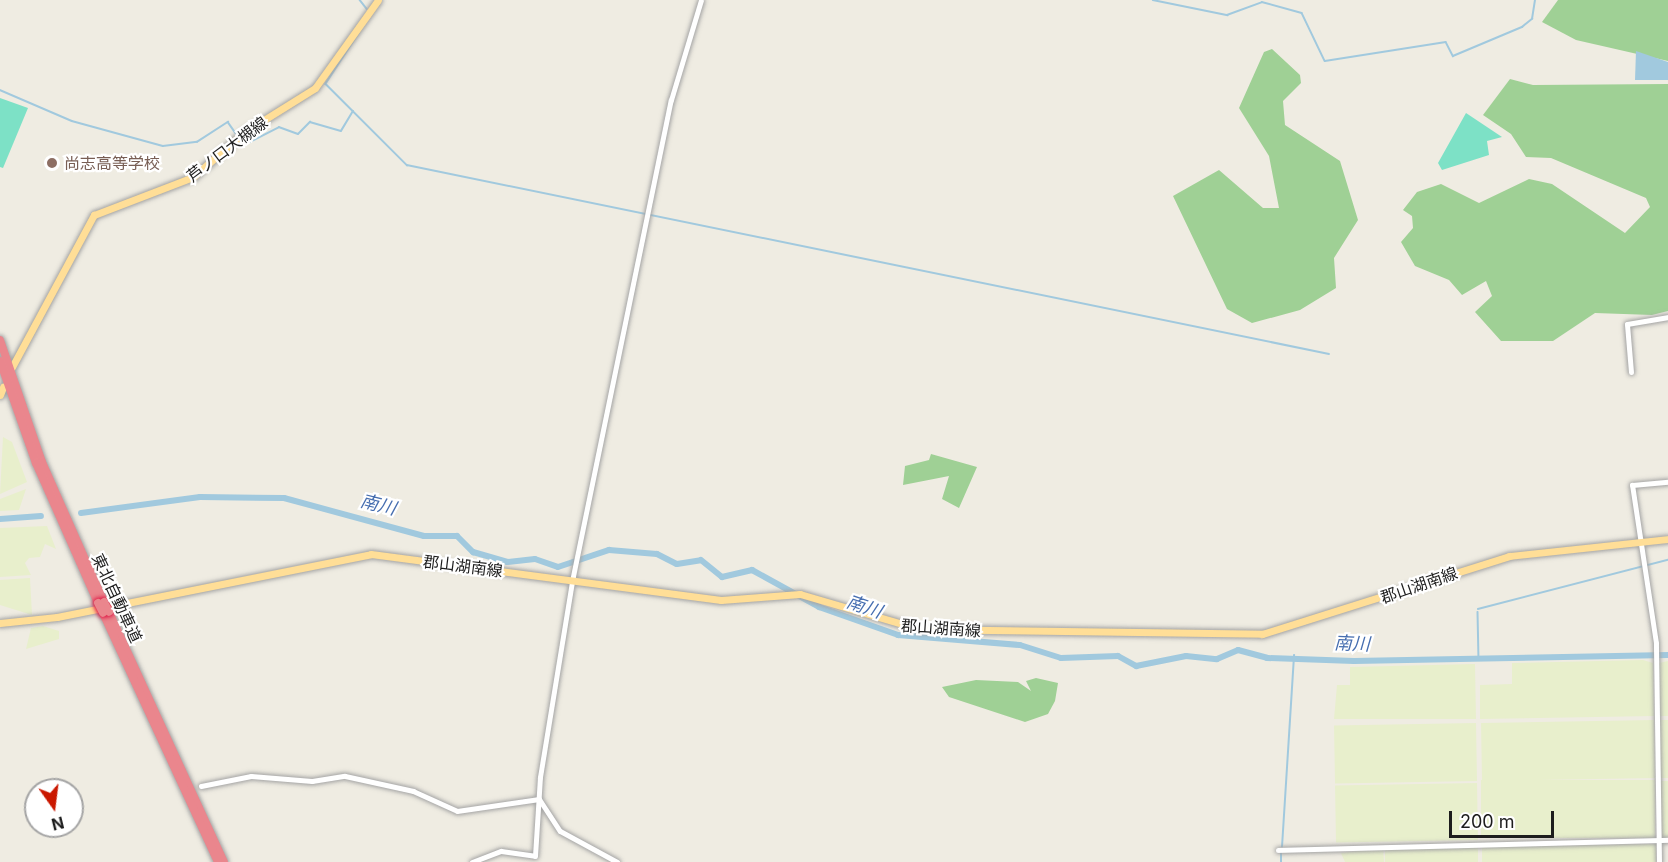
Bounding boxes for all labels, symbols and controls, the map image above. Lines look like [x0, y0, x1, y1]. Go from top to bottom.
street label: 芦ノ口大槻線 [183, 112, 271, 186]
place label: 尚志高等学校 [64, 153, 160, 173]
marker: 尚志高等学校 [45, 156, 59, 170]
water label: 南川 [358, 490, 398, 520]
street label: 東北自動車道 [88, 550, 146, 646]
street label: 郡山湖南線 [422, 552, 504, 580]
street label: 郡山湖南線 [1378, 563, 1460, 607]
water label: 南川 [843, 591, 885, 623]
street label: 郡山湖南線 [900, 616, 982, 640]
water label: 南川 [1334, 633, 1370, 655]
north arrow [24, 778, 84, 838]
scale bar [1452, 799, 1557, 837]
text: 200 m [1460, 811, 1515, 832]
text: N [50, 812, 66, 835]

